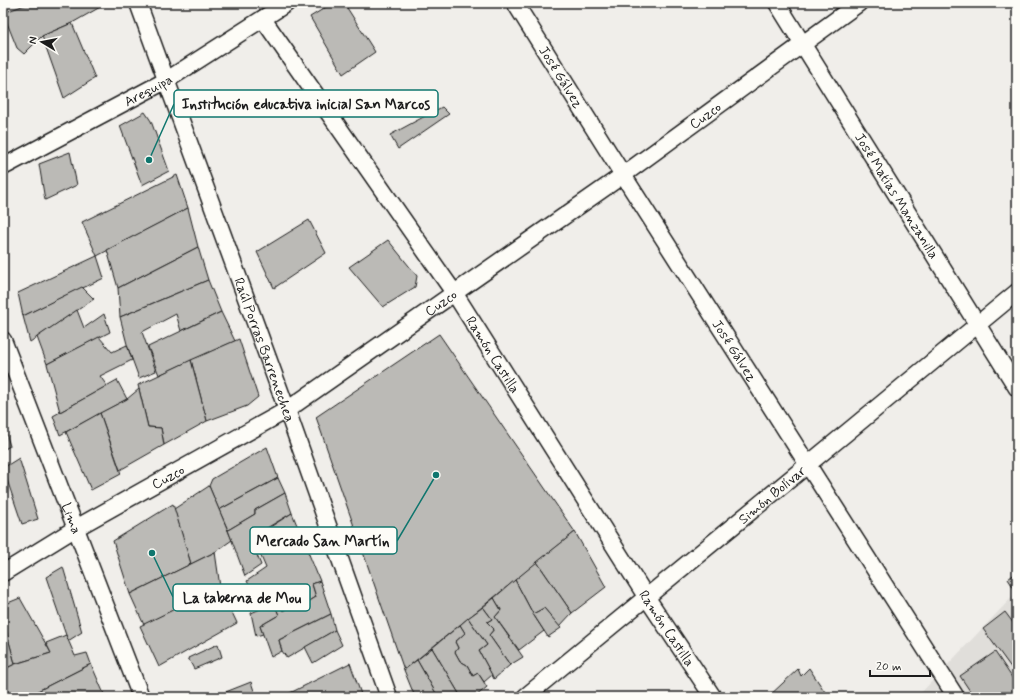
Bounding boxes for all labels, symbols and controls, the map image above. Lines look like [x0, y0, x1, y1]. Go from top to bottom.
north arrow [22, 22, 62, 62]
text: N [26, 36, 41, 45]
street label: José Gálvez [534, 43, 587, 112]
street label: Arequipa [121, 71, 176, 111]
callout: Institución educativa inicial San Marcos [174, 90, 438, 117]
text: Institución educativa inicial San Marcos [182, 95, 430, 115]
street label: Cuzco [686, 98, 725, 134]
street label: José Matías Manzanilla [850, 130, 942, 263]
street label: Raúl Porras Barrenechea [229, 275, 298, 424]
street label: Cuzco [422, 286, 461, 321]
street label: Ramón Castilla [461, 313, 524, 397]
street label: José Gálvez [708, 316, 760, 385]
street label: Cuzco [149, 461, 188, 494]
street label: Simón Bolívar [735, 462, 810, 529]
street label: Lima [57, 500, 85, 537]
callout: Mercado San Martín [250, 527, 397, 554]
text: Mercado San Martín [256, 532, 390, 552]
callout: La taberna de Mou [173, 584, 310, 611]
street label: Ramón Castilla [634, 587, 698, 670]
text: La taberna de Mou [183, 589, 302, 609]
scale bar [870, 652, 930, 678]
text: 20 m [876, 659, 902, 675]

